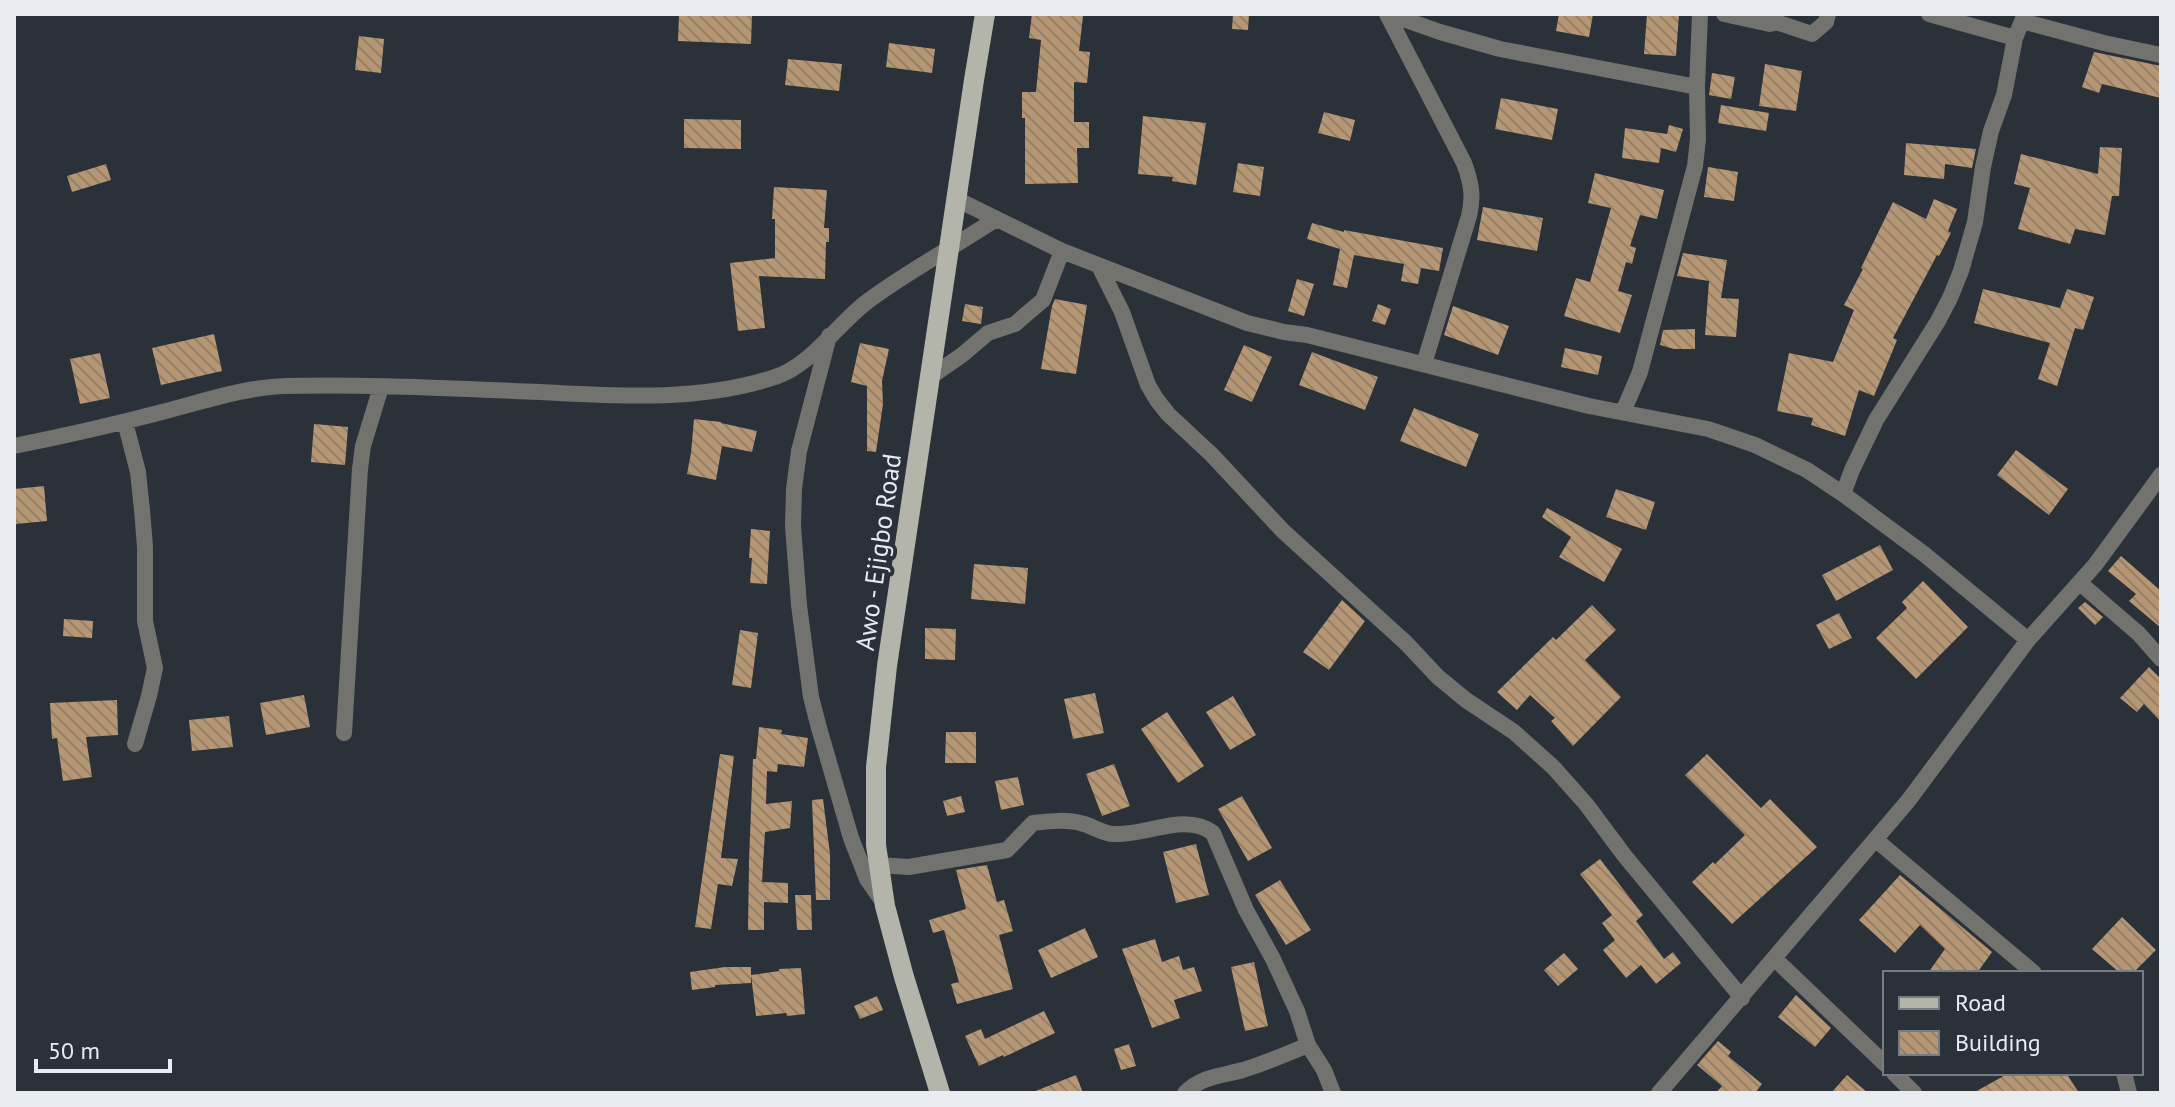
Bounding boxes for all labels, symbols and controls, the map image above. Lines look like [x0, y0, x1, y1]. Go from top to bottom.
street label: Awo - Ejigbo Road [848, 452, 908, 652]
legend [1883, 971, 2143, 1075]
text: Road [1955, 987, 2006, 1018]
scale bar [36, 1023, 170, 1073]
text: Building [1955, 1027, 2041, 1058]
text: 50 m [48, 1035, 100, 1066]

